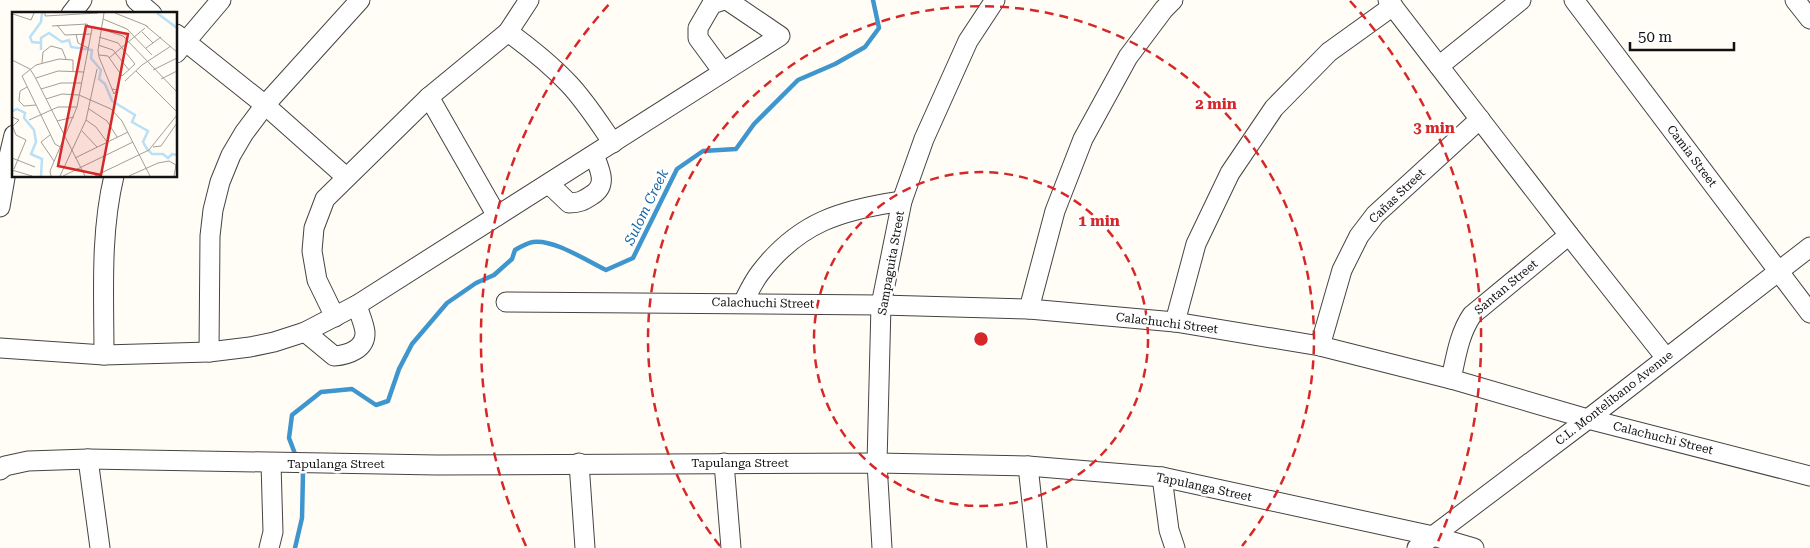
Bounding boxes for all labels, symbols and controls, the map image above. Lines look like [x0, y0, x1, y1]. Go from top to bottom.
inset map [12, 12, 178, 178]
scale bar [1630, 20, 1734, 52]
text: 50 m [1638, 28, 1673, 46]
text: 2 min [1195, 95, 1237, 113]
text: 3 min [1413, 119, 1455, 137]
street label: Camia Street [1664, 122, 1720, 190]
street label: Cañas Street [1366, 165, 1428, 226]
water label: Sulom Creek [620, 166, 671, 248]
street label: Sampaguita Street [875, 209, 907, 316]
text: 1 min [1078, 212, 1120, 230]
street label: Santan Street [1472, 256, 1541, 317]
street label: Calachuchi Street [711, 295, 815, 311]
street label: Calachuchi Street [1115, 310, 1219, 336]
centre of rings [972, 330, 990, 348]
street label: C.L. Montelibano Avenue [1553, 348, 1676, 448]
street label: Calachuchi Street [1611, 419, 1715, 457]
street label: Tapulanga Street [691, 456, 789, 470]
street label: Tapulanga Street [287, 457, 385, 471]
street label: Tapulanga Street [1155, 470, 1254, 504]

